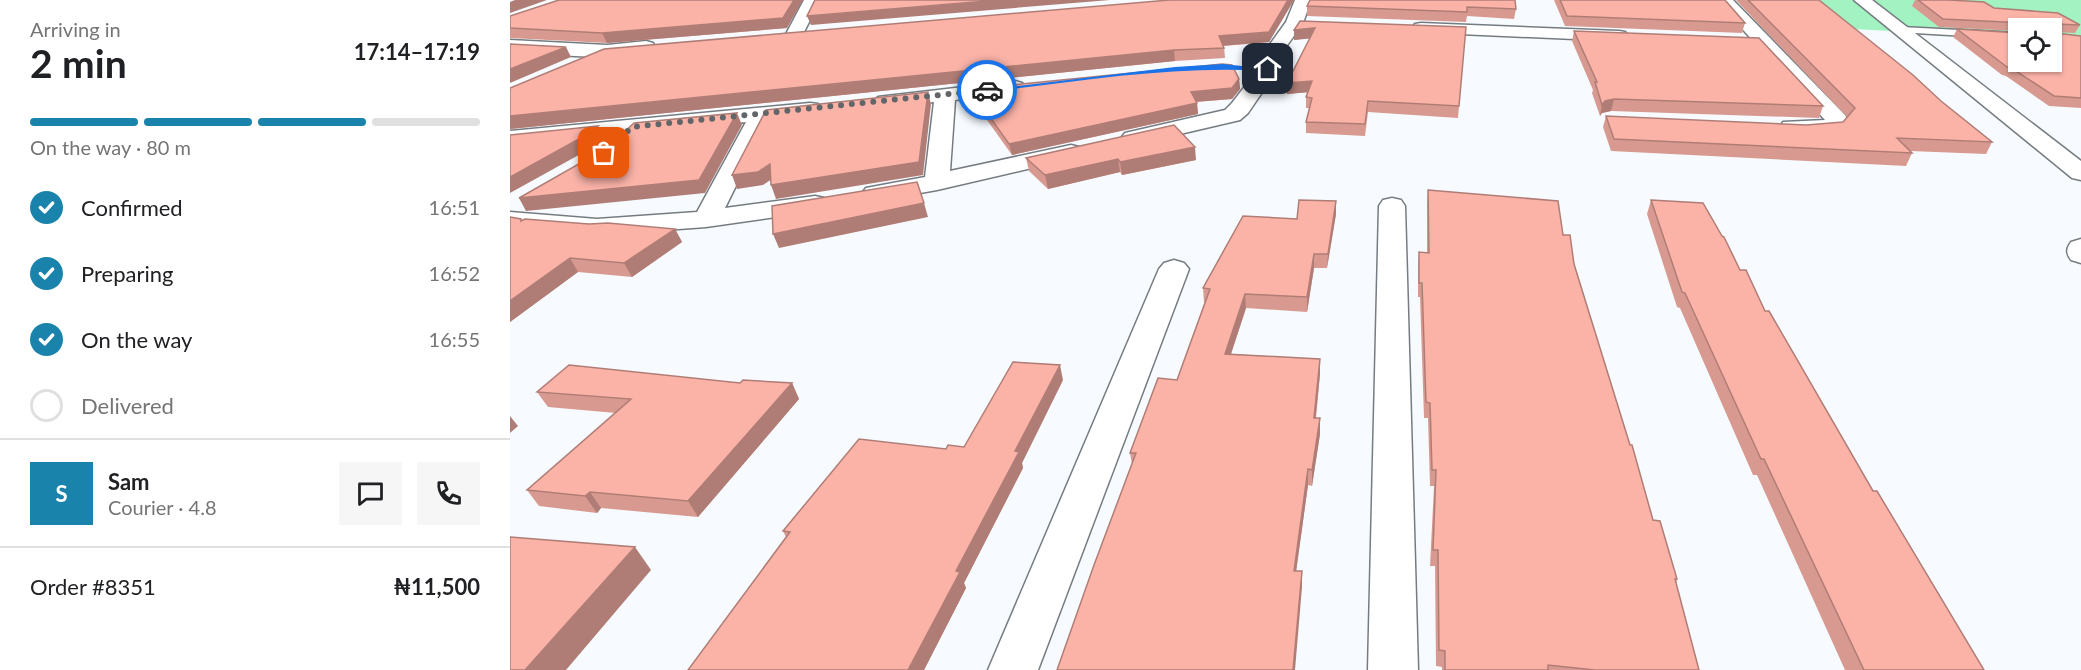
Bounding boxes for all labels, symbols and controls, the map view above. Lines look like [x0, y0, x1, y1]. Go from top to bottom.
text: Arriving in [30, 17, 121, 41]
map controls [2008, 18, 2062, 72]
button: locate [2008, 18, 2062, 72]
text: 17:14–17:19 [354, 38, 480, 65]
text: 2 min [30, 40, 127, 86]
pin [1242, 43, 1293, 94]
icon: home [1251, 52, 1284, 85]
courier [957, 60, 1017, 120]
icon: car [971, 74, 1004, 107]
pin [578, 127, 629, 178]
text: On the way · 80 m [30, 135, 191, 159]
icon: bag [587, 136, 620, 169]
icon: check [30, 191, 63, 224]
text: Confirmed [81, 194, 183, 221]
text: 16:51 [429, 195, 480, 219]
icon: check [30, 257, 63, 290]
text: Preparing [81, 260, 173, 287]
text: 16:52 [429, 261, 480, 285]
icon: check [30, 323, 63, 356]
text: On the way [81, 326, 192, 353]
text: 16:55 [429, 327, 480, 351]
text: Delivered [81, 392, 174, 419]
button: chat [339, 462, 402, 525]
button: phone [417, 462, 480, 525]
text: Sam [108, 468, 150, 495]
text: S [55, 480, 68, 507]
text: Courier · 4.8 [108, 495, 217, 519]
text: Order #8351 [30, 573, 156, 600]
text: ₦11,500 [393, 573, 480, 600]

